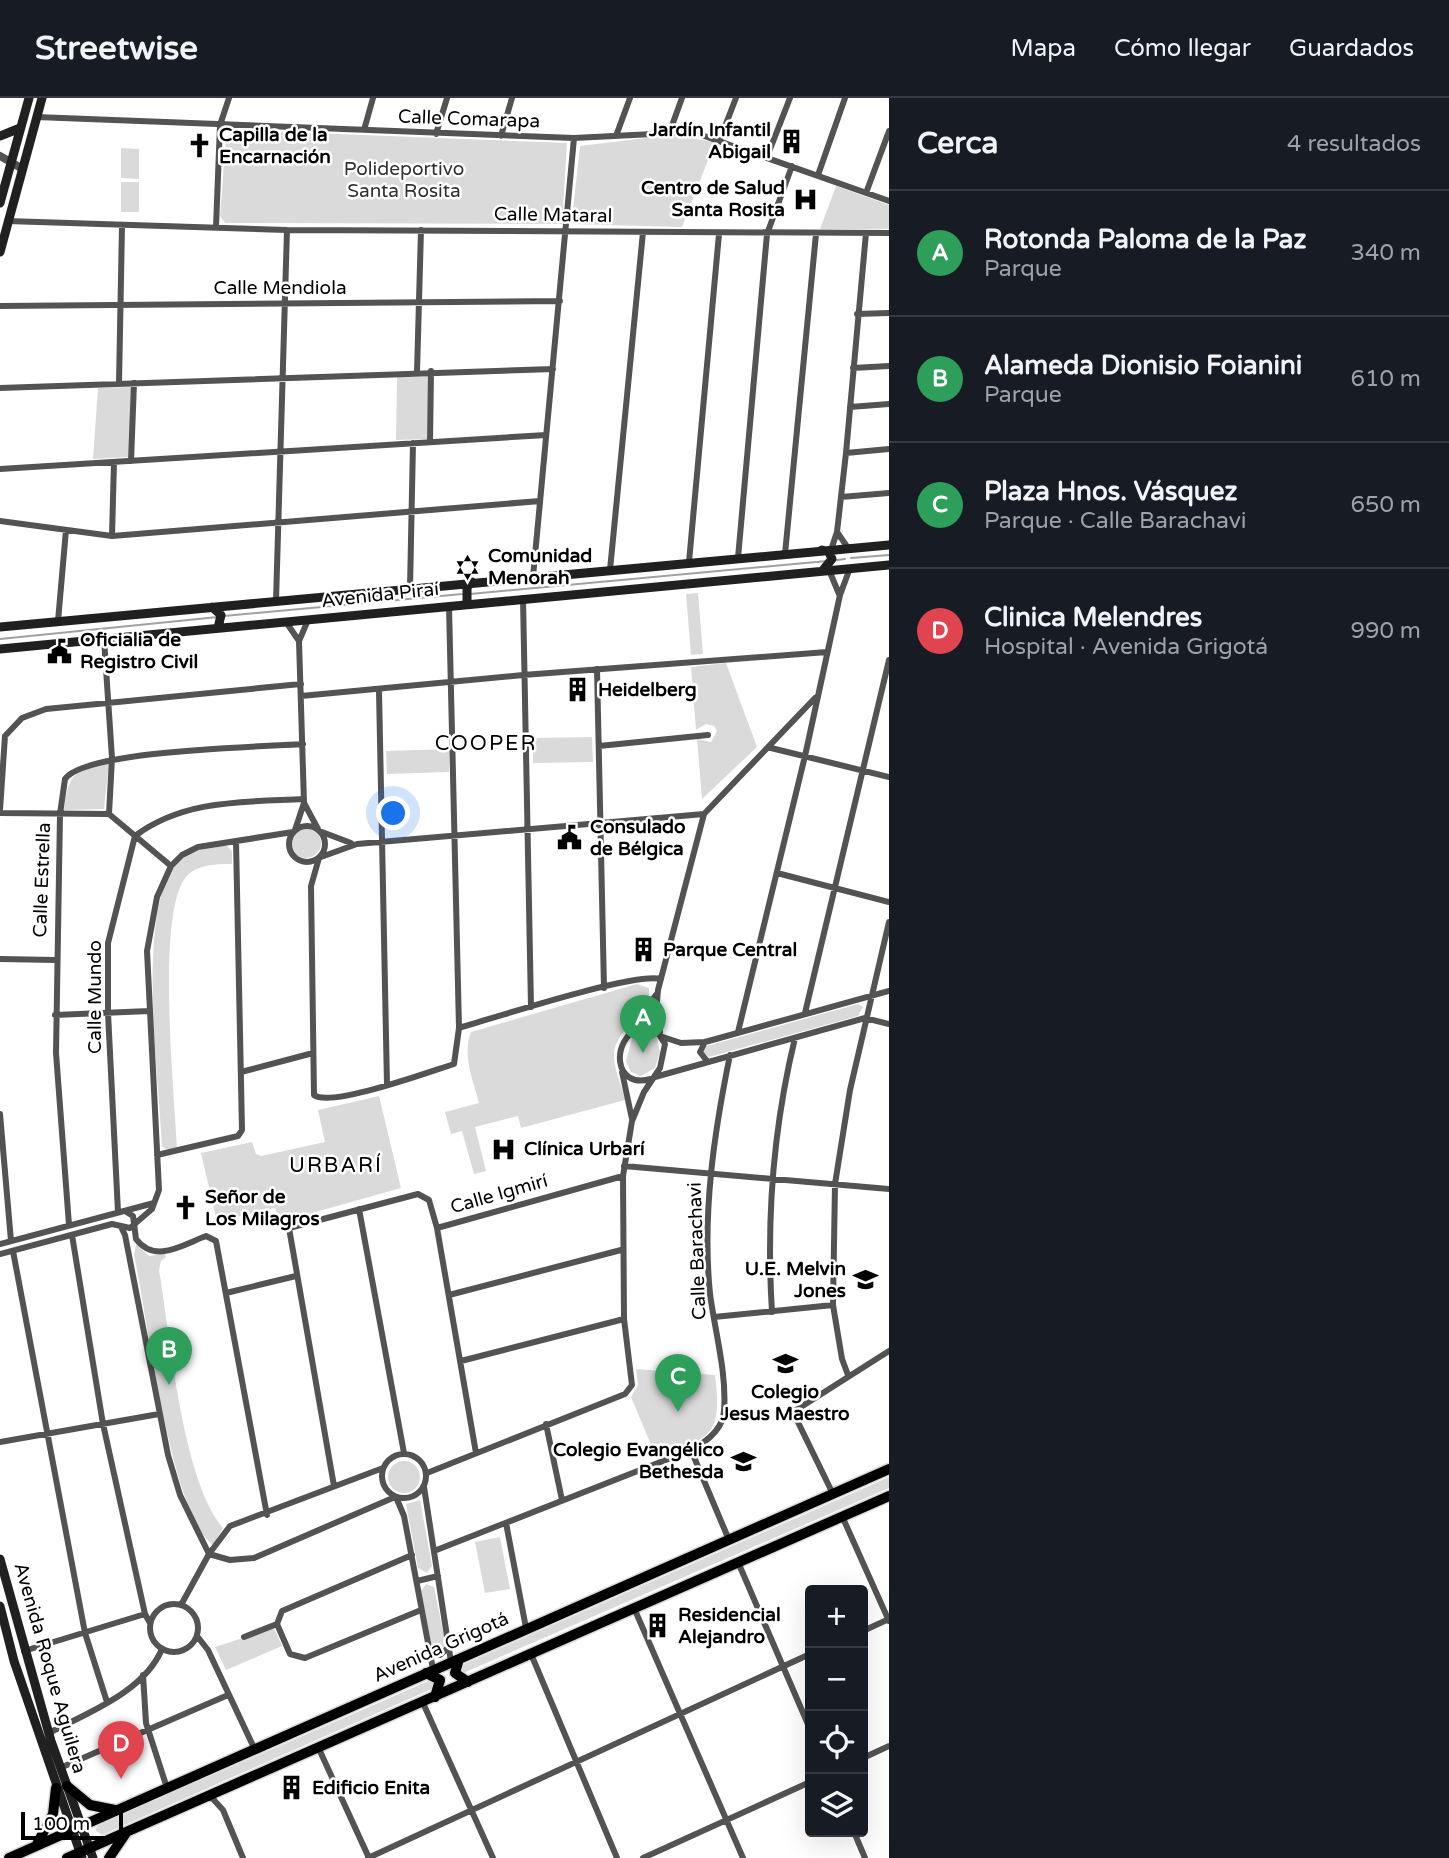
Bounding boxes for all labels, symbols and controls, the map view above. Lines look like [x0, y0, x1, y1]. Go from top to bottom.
text: Streetwise [35, 29, 198, 68]
text: Mapa [1011, 34, 1076, 63]
text: Cómo llegar [1114, 34, 1251, 63]
text: Guardados [1289, 34, 1414, 63]
street label: Calle Comarapa [398, 106, 540, 132]
place label: Jardín Infantil Abigail [648, 119, 771, 164]
place label: Capilla de la Encarnación [219, 124, 331, 168]
text: Cerca [917, 125, 998, 162]
building icon: Jardín Infantil Abigail [777, 127, 805, 155]
text: 4 resultados [1287, 130, 1421, 158]
church icon: Capilla de la Encarnación [185, 132, 213, 160]
park label: Polideportivo Santa Rosita [344, 158, 464, 202]
place label: Centro de Salud Santa Rosita [641, 177, 785, 221]
hospital icon: Centro de Salud Santa Rosita [791, 185, 819, 213]
street label: Calle Mataral [494, 203, 612, 227]
text: Rotonda Paloma de la Paz [984, 224, 1306, 255]
text: A [931, 239, 949, 267]
text: 340 m [1351, 239, 1421, 267]
text: Parque [984, 255, 1062, 283]
street label: Calle Mendiola [213, 277, 347, 299]
text: Alameda Dionisio Foianini [984, 350, 1302, 381]
text: B [932, 365, 948, 393]
text: 610 m [1351, 365, 1421, 393]
text: Parque [984, 381, 1062, 409]
text: Plaza Hnos. Vásquez [984, 476, 1237, 507]
text: C [932, 491, 948, 519]
text: 650 m [1351, 491, 1421, 519]
text: Parque · Calle Barachavi [984, 507, 1247, 535]
place label: Comunidad Menorah [488, 545, 592, 589]
synagogue icon: Comunidad Menorah [454, 553, 482, 581]
street label: Avenida Piraí [320, 578, 440, 612]
text: Clinica Melendres [984, 602, 1202, 633]
text: D [931, 617, 949, 645]
text: 990 m [1351, 617, 1421, 645]
place label: Oficialia de Registro Civil [80, 629, 198, 674]
text: Hospital · Avenida Grigotá [984, 633, 1268, 661]
public building icon: Oficialia de Registro Civil [46, 637, 74, 665]
building icon: Heidelberg [564, 676, 592, 704]
place label: Heidelberg [598, 679, 697, 702]
district label: COOPER [435, 731, 537, 756]
your location [376, 796, 410, 830]
place label: Consulado de Bélgica [590, 816, 686, 861]
street label: Calle Estrella [29, 822, 55, 938]
public building icon: Consulado de Bélgica [556, 824, 584, 852]
building icon: Parque Central [629, 936, 657, 964]
place label: Parque Central [663, 939, 797, 962]
street label: Calle Mundo [84, 940, 106, 1054]
pin: A [620, 995, 666, 1053]
hospital icon: Clínica Urbarí [490, 1135, 518, 1163]
place label: Clínica Urbarí [524, 1138, 645, 1160]
district label: URBARÍ [289, 1153, 383, 1178]
street label: Calle Igmirí [448, 1170, 551, 1218]
street label: Calle Barachavi [684, 1182, 710, 1320]
place label: Señor de Los Milagros [205, 1186, 320, 1231]
church icon: Señor de Los Milagros [171, 1194, 199, 1222]
place label: U.E. Melvin Jones [745, 1258, 846, 1302]
school or university icon: U.E. Melvin Jones [852, 1266, 880, 1294]
pin: B [146, 1327, 192, 1385]
school or university icon: Colegio Jesus Maestro [771, 1350, 799, 1378]
pin: C [655, 1354, 701, 1412]
place label: Colegio Jesus Maestro [720, 1381, 850, 1425]
place label: Colegio Evangélico Bethesda [553, 1439, 724, 1483]
school or university icon: Colegio Evangélico Bethesda [730, 1447, 758, 1475]
street label: Avenida Roque Aguilera [9, 1560, 91, 1776]
map controls [805, 1585, 868, 1837]
button: + [805, 1585, 868, 1648]
place label: Residencial Alejandro [678, 1604, 781, 1649]
street label: Avenida Grigotá [370, 1607, 512, 1687]
building icon: Residencial Alejandro [644, 1612, 672, 1640]
button: − [805, 1648, 868, 1711]
button: locate [805, 1711, 868, 1774]
pin: D [98, 1721, 144, 1779]
building icon: Edificio Enita [278, 1774, 306, 1802]
button: layers [805, 1774, 868, 1837]
place label: Edificio Enita [312, 1777, 430, 1799]
scale bar [21, 1809, 122, 1841]
text: 100 m [32, 1813, 90, 1835]

